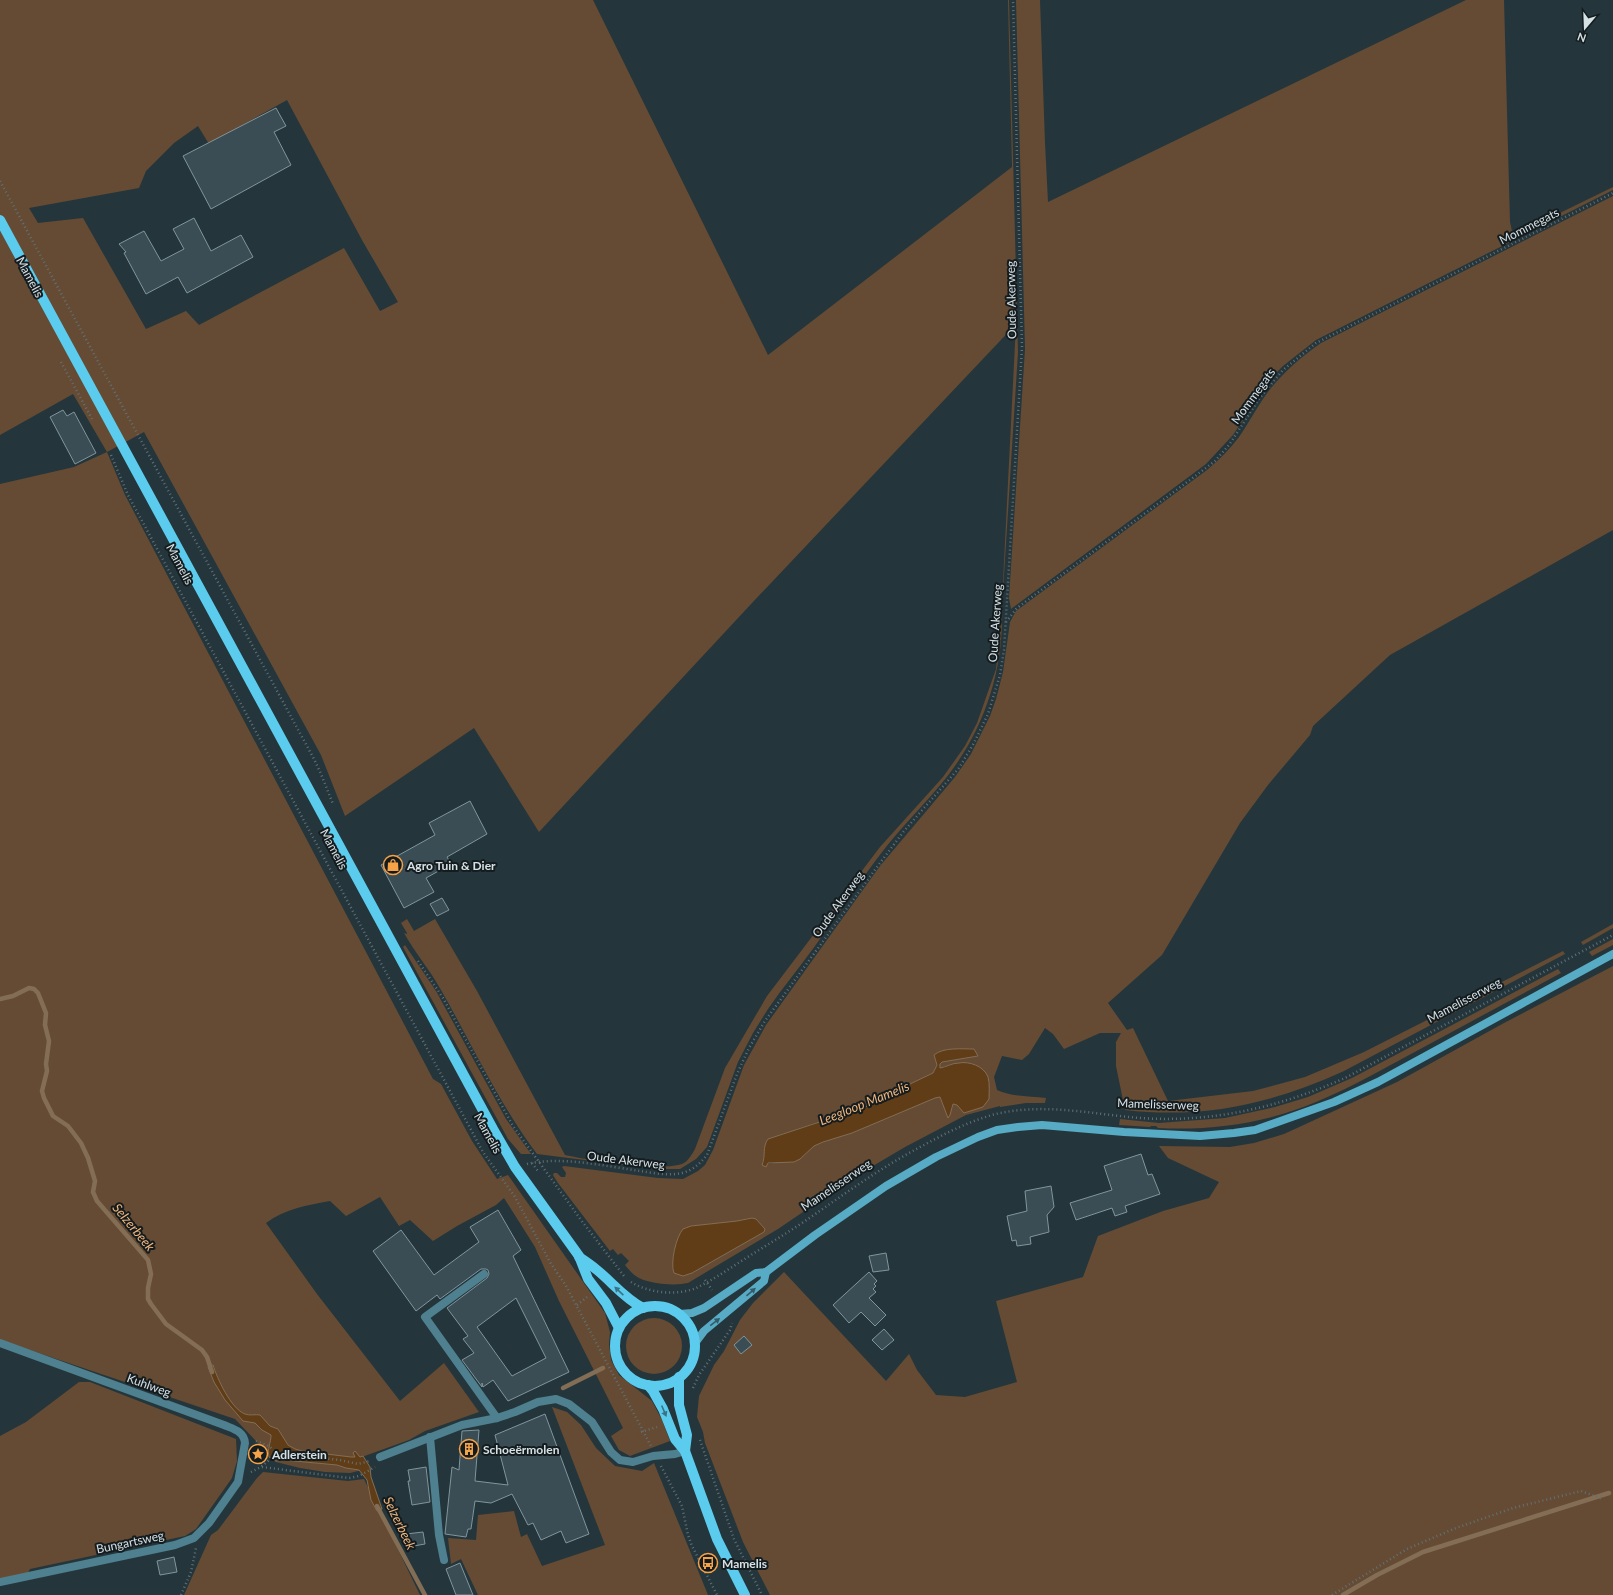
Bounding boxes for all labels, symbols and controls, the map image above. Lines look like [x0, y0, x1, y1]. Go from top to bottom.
north arrow [1565, 8, 1605, 48]
text: N [1575, 30, 1588, 45]
street label: Mommegats [1496, 204, 1562, 248]
street label: Mamelis [13, 254, 47, 300]
street label: Oude Akerweg [1003, 261, 1019, 339]
street label: Mommegats [1228, 365, 1278, 427]
street label: Mamelis [163, 541, 197, 587]
street label: Oude Akerweg [985, 583, 1005, 663]
street label: Mamelis [317, 826, 351, 872]
shop icon: Agro Tuin & Dier [382, 854, 404, 876]
place label: Agro Tuin & Dier [406, 858, 496, 873]
street label: Oude Akerweg [809, 868, 867, 940]
street label: Mamelisserweg [1424, 974, 1504, 1026]
water label: Leegloop Mamelis [817, 1078, 911, 1128]
street label: Mamelisserweg [1117, 1095, 1199, 1113]
street label: Mamelis [471, 1110, 505, 1156]
street label: Oude Akerweg [586, 1148, 666, 1172]
street label: Mamelisserweg [798, 1156, 874, 1214]
water label: Selzerbeek [109, 1200, 159, 1255]
one-way arrow [614, 1286, 624, 1296]
one-way arrow [746, 1288, 757, 1297]
one-way arrow [710, 1318, 721, 1326]
street label: Kuhlweg [125, 1370, 173, 1400]
one-way arrow [661, 1405, 667, 1416]
building icon: Schoeërmolen [458, 1438, 480, 1460]
place label: Schoeërmolen [483, 1442, 560, 1457]
place icon: Adlerstein [247, 1443, 269, 1465]
place label: Adlerstein [271, 1447, 327, 1462]
water label: Selzerbeek [380, 1494, 420, 1553]
street label: Bungartsweg [95, 1527, 165, 1557]
bus stop icon: Mamelis [697, 1552, 719, 1574]
place label: Mamelis [722, 1556, 767, 1571]

